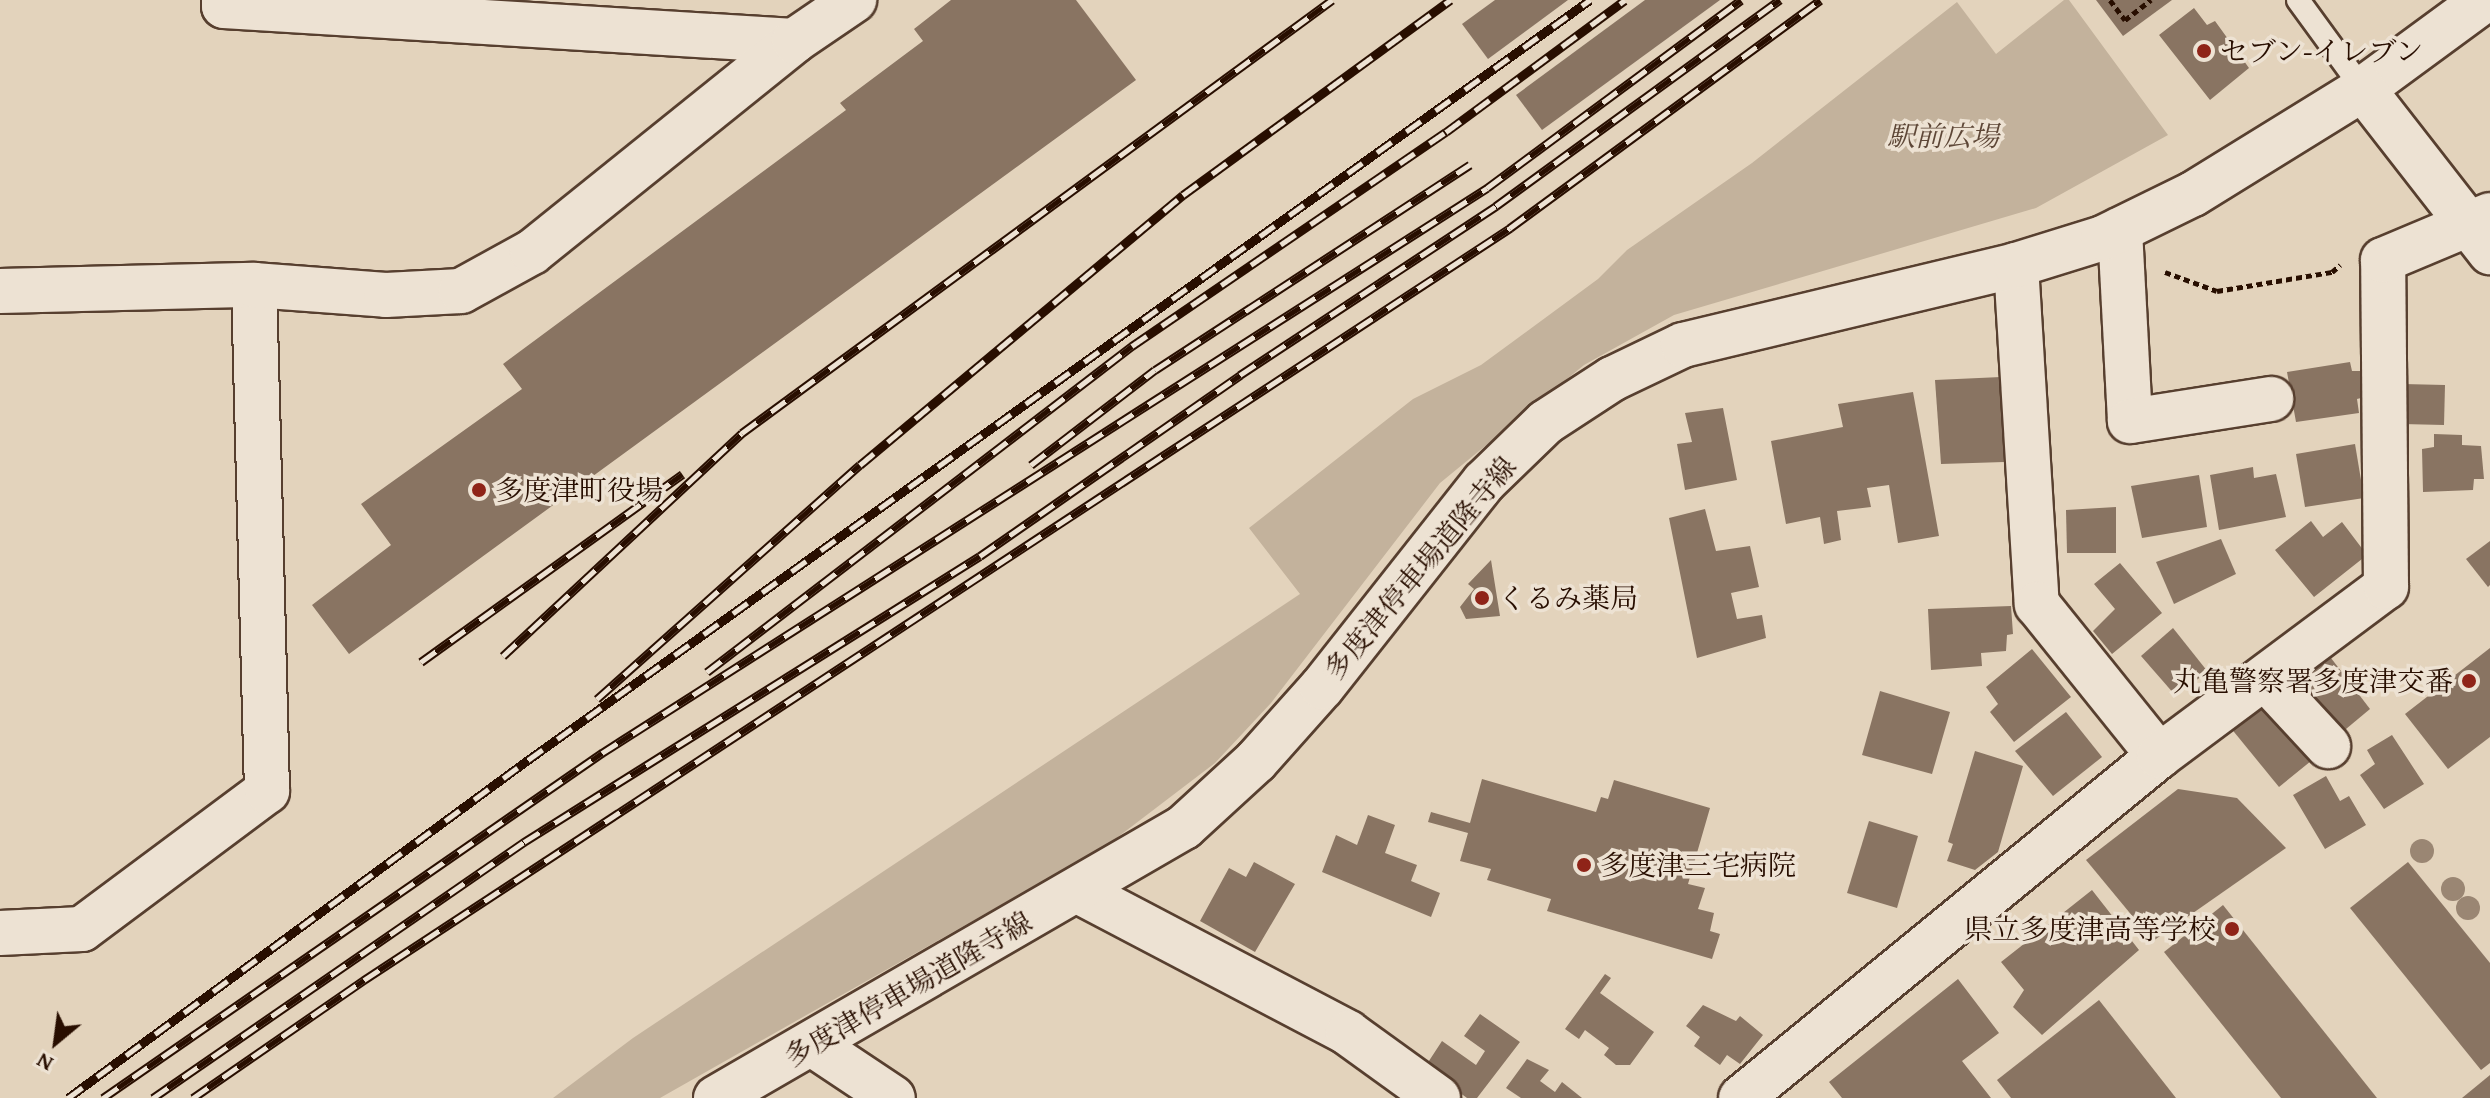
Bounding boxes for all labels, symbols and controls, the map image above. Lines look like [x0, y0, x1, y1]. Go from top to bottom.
place label: セブン-イレブン [2220, 34, 2426, 68]
marker: セブン-イレブン [2195, 42, 2213, 60]
park label: 駅前広場 [1887, 119, 1999, 153]
street label: 多度津停車場道隆寺線 [1317, 450, 1523, 686]
place label: 多度津町役場 [495, 473, 663, 507]
marker: 多度津町役場 [470, 481, 488, 499]
place label: くるみ薬局 [1498, 581, 1638, 615]
marker: くるみ薬局 [1473, 589, 1491, 607]
place label: 丸亀警察署多度津交番 [2173, 664, 2453, 698]
marker: 丸亀警察署多度津交番 [2460, 672, 2478, 690]
place label: 多度津三宅病院 [1600, 848, 1796, 882]
marker: 多度津三宅病院 [1575, 856, 1593, 874]
street label: 多度津停車場道隆寺線 [778, 904, 1038, 1074]
place label: 県立多度津高等学校 [1964, 912, 2216, 946]
marker: 県立多度津高等学校 [2223, 920, 2241, 938]
north arrow [16, 1002, 96, 1082]
text: N [30, 1045, 59, 1081]

